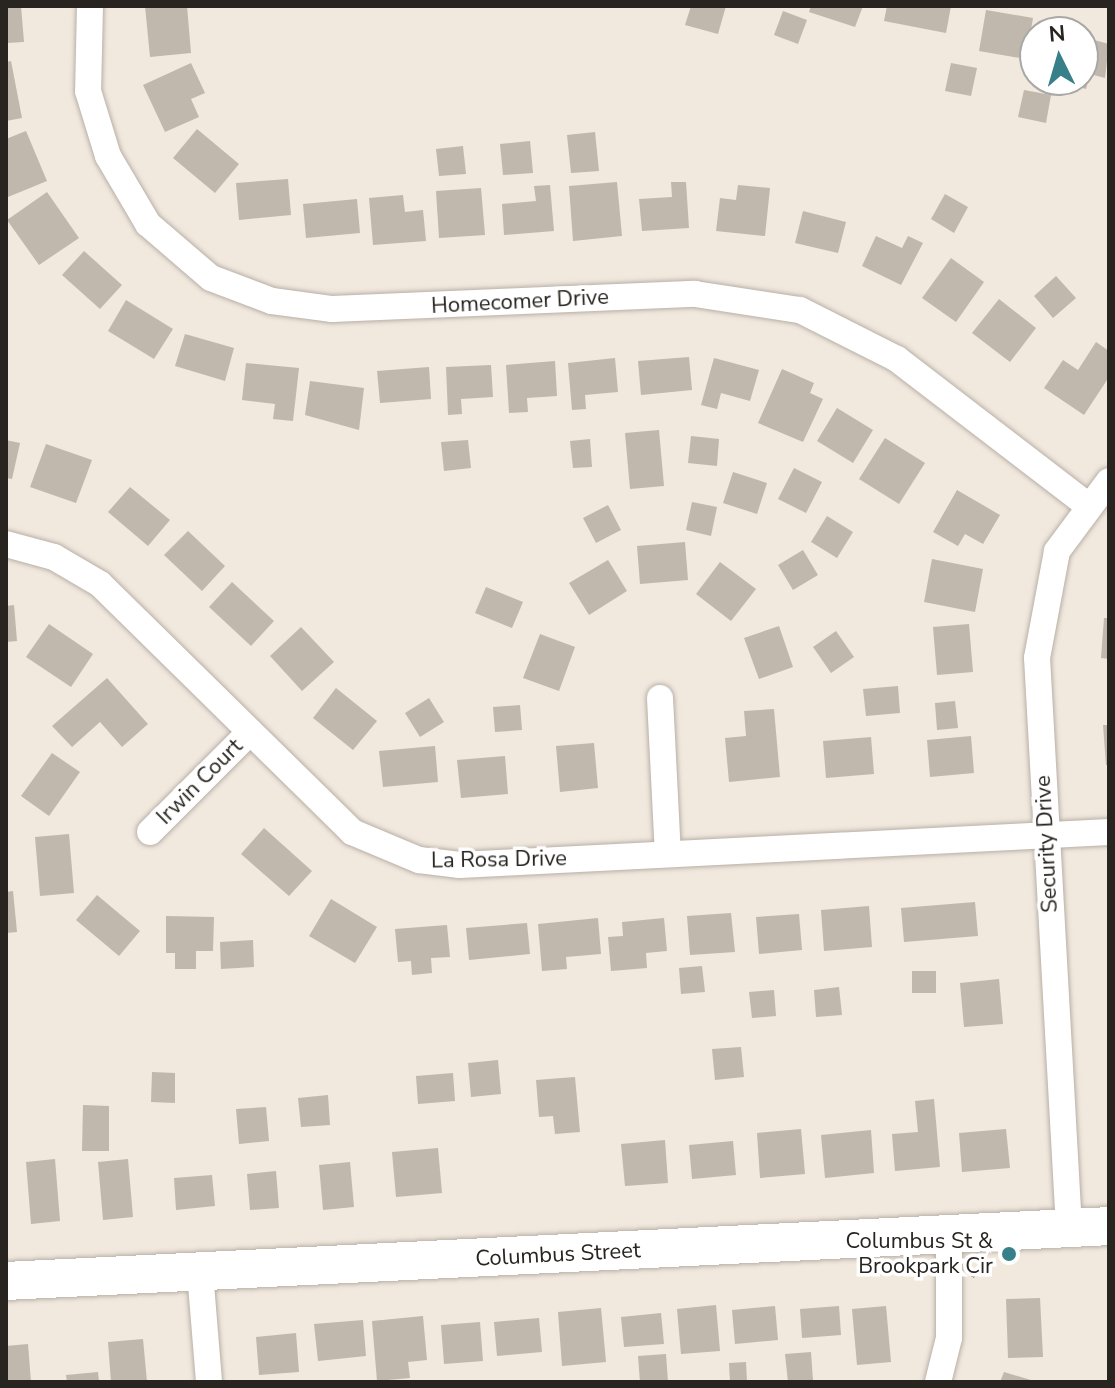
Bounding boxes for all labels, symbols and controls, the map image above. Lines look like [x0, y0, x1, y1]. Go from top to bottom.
north arrow [1019, 16, 1099, 96]
text: N [1048, 18, 1067, 50]
street label: Homecomer Drive [430, 284, 610, 320]
street label: Irwin Court [152, 734, 248, 830]
street label: Security Drive [1030, 775, 1064, 913]
street label: La Rosa Drive [431, 846, 567, 874]
place label: Columbus St & Brookpark Cir [846, 1228, 993, 1280]
street label: Columbus Street [475, 1237, 641, 1273]
marker: Columbus St & Brookpark Cir [1000, 1245, 1018, 1263]

